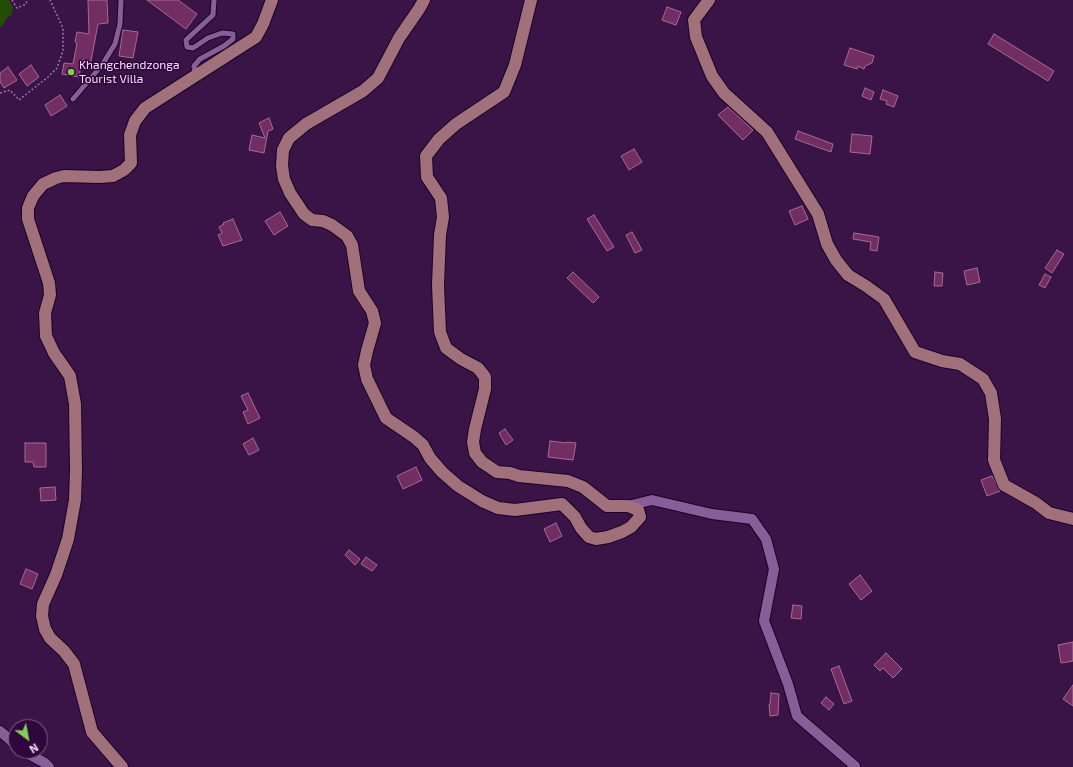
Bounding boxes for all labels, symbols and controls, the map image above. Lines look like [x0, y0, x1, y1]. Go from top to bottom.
place label: Khangchendzonga Tourist Villa [79, 58, 180, 86]
marker: Khangchendzonga Tourist Villa [66, 67, 76, 77]
north arrow [8, 719, 48, 759]
text: N [27, 741, 41, 756]

